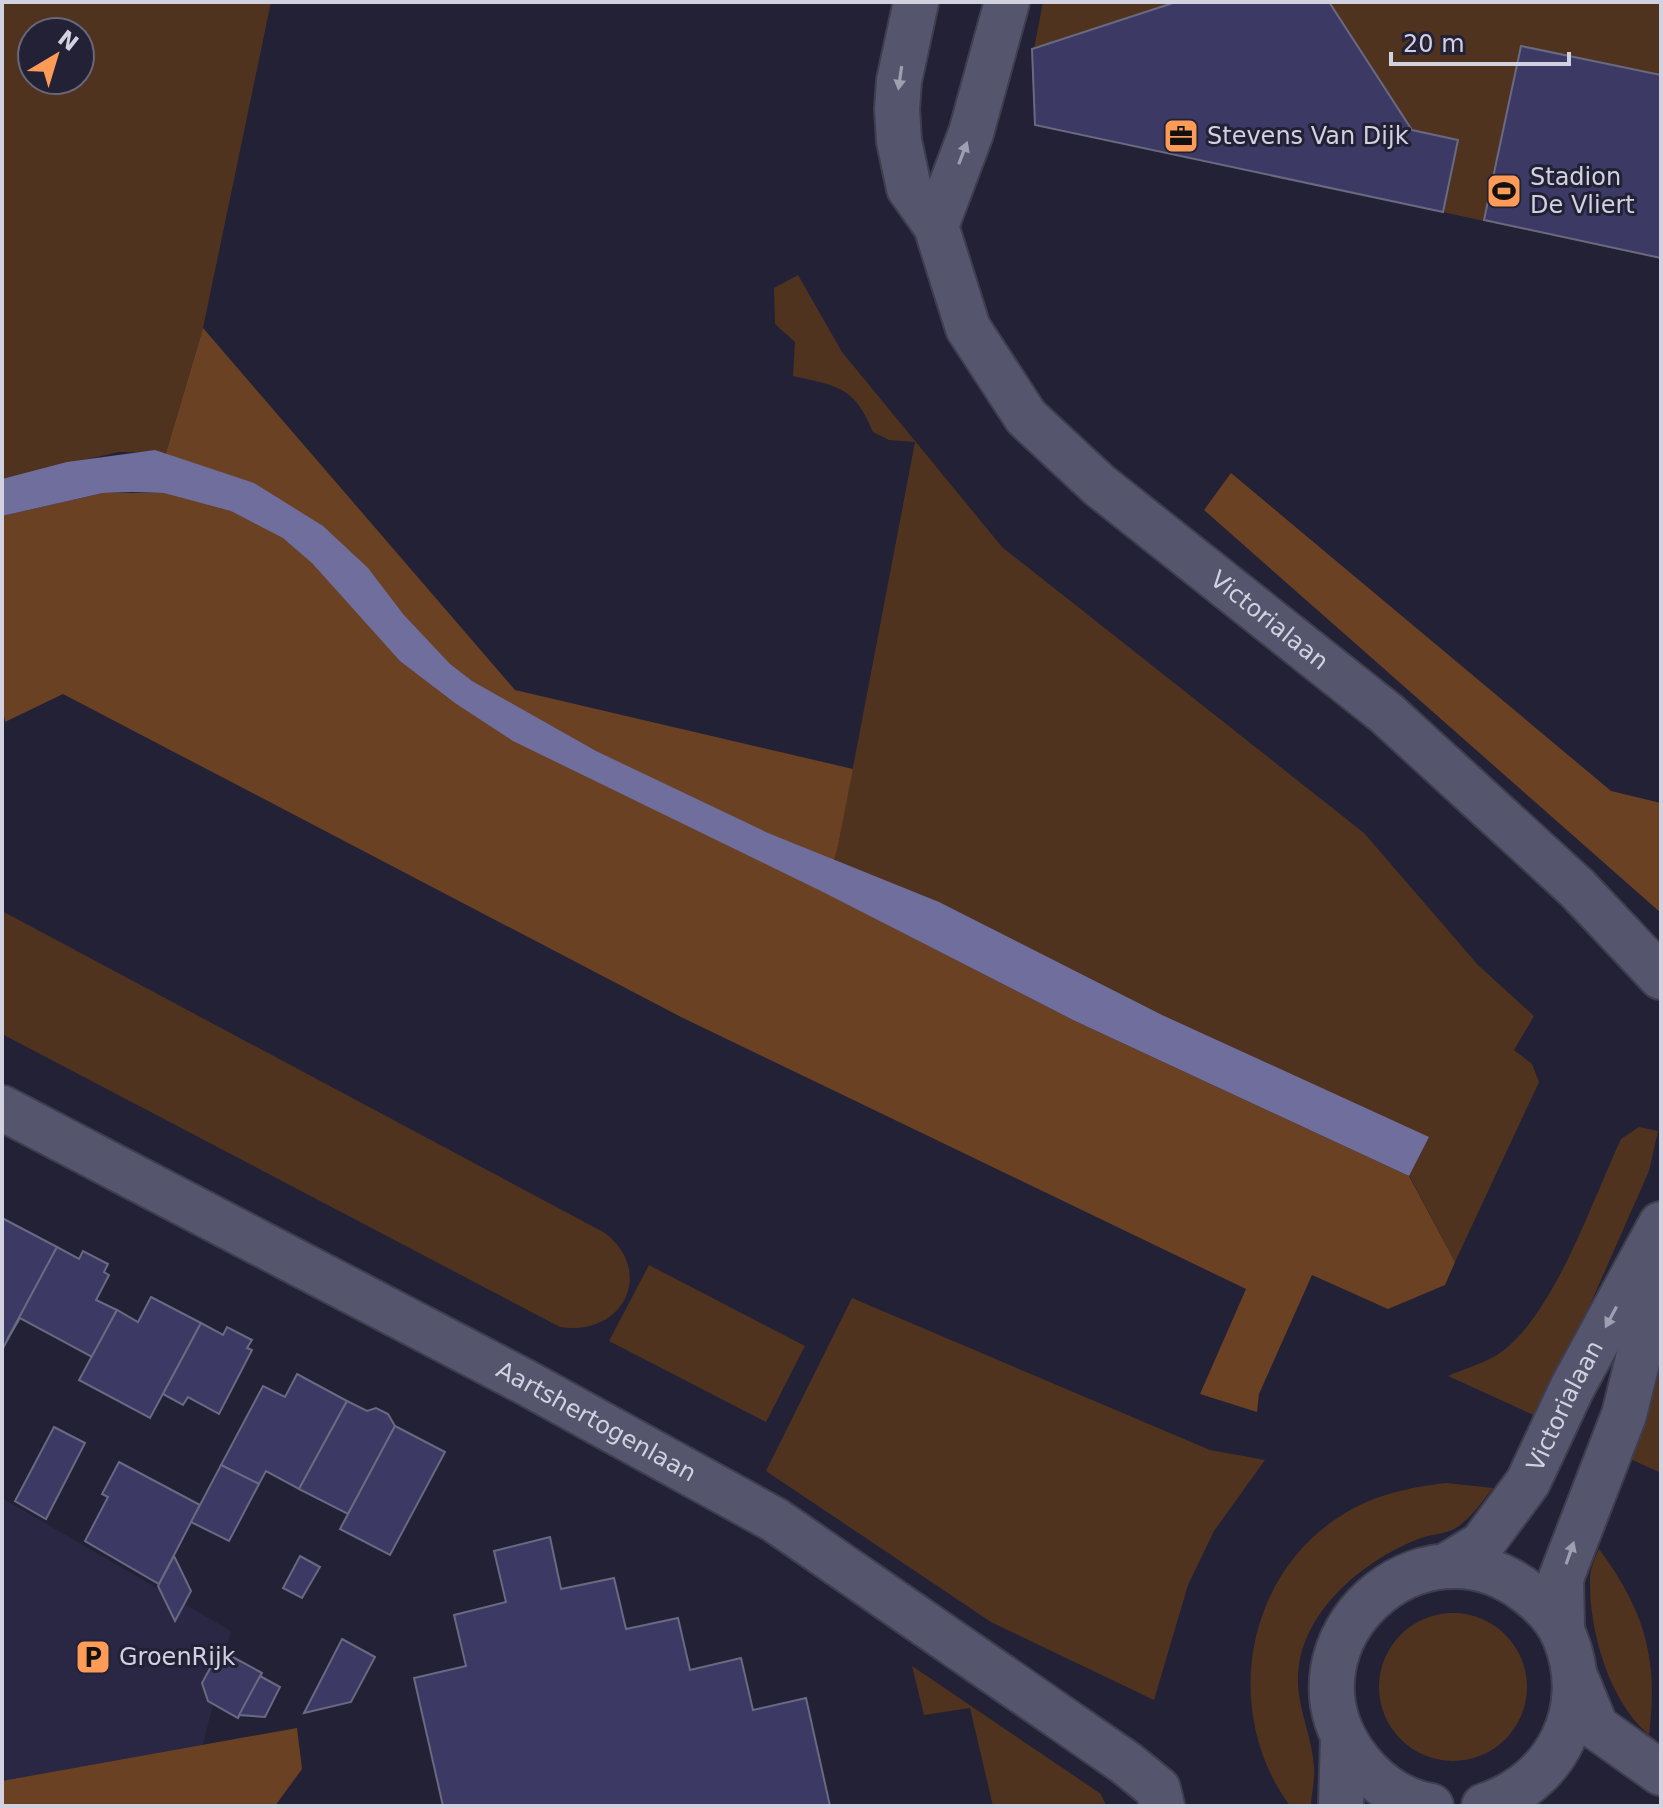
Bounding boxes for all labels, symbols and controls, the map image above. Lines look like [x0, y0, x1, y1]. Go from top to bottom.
north arrow [16, 16, 96, 96]
scale bar [1391, 16, 1569, 66]
text: N [53, 25, 83, 56]
text: 20 m [1403, 30, 1465, 58]
one-way arrow [893, 66, 906, 91]
office icon: Stevens Van Dijk [1162, 117, 1200, 155]
place label: Stevens Van Dijk [1207, 122, 1409, 150]
one-way arrow [957, 141, 970, 165]
place label: Stadion De Vliert [1530, 163, 1635, 219]
sports icon: Stadion De Vliert [1485, 172, 1523, 210]
street label: Victorialaan [1205, 565, 1334, 676]
one-way arrow [1604, 1306, 1618, 1328]
street label: Victorialaan [1521, 1336, 1609, 1476]
street label: Aartshertogenlaan [492, 1356, 701, 1488]
one-way arrow [1564, 1541, 1576, 1565]
parking icon: GroenRijk [74, 1638, 112, 1676]
place label: GroenRijk [119, 1643, 236, 1671]

